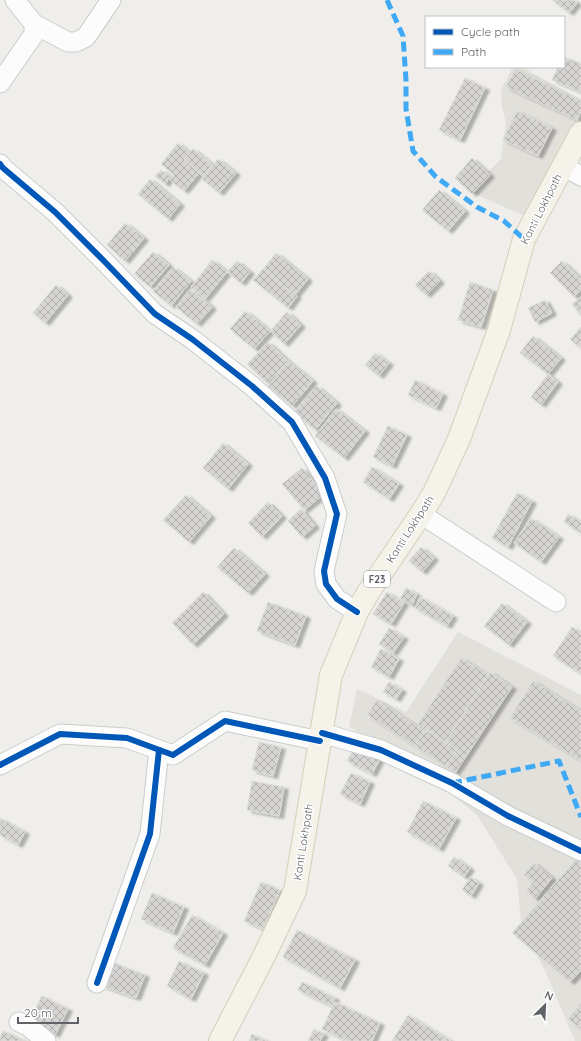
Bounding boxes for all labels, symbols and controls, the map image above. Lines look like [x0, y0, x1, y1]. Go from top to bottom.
legend [425, 16, 565, 68]
text: Cycle path [461, 24, 520, 39]
text: Path [461, 44, 486, 59]
street label: Kanti Lokhpath [517, 171, 565, 247]
street label: Kanti Lokhpath [383, 493, 437, 565]
road number: F23 [364, 571, 390, 587]
street label: Kanti Lokhpath [290, 803, 316, 881]
north arrow [525, 985, 565, 1025]
text: N [543, 988, 556, 1004]
scale bar [18, 999, 78, 1025]
text: 20 m [24, 1005, 52, 1020]

